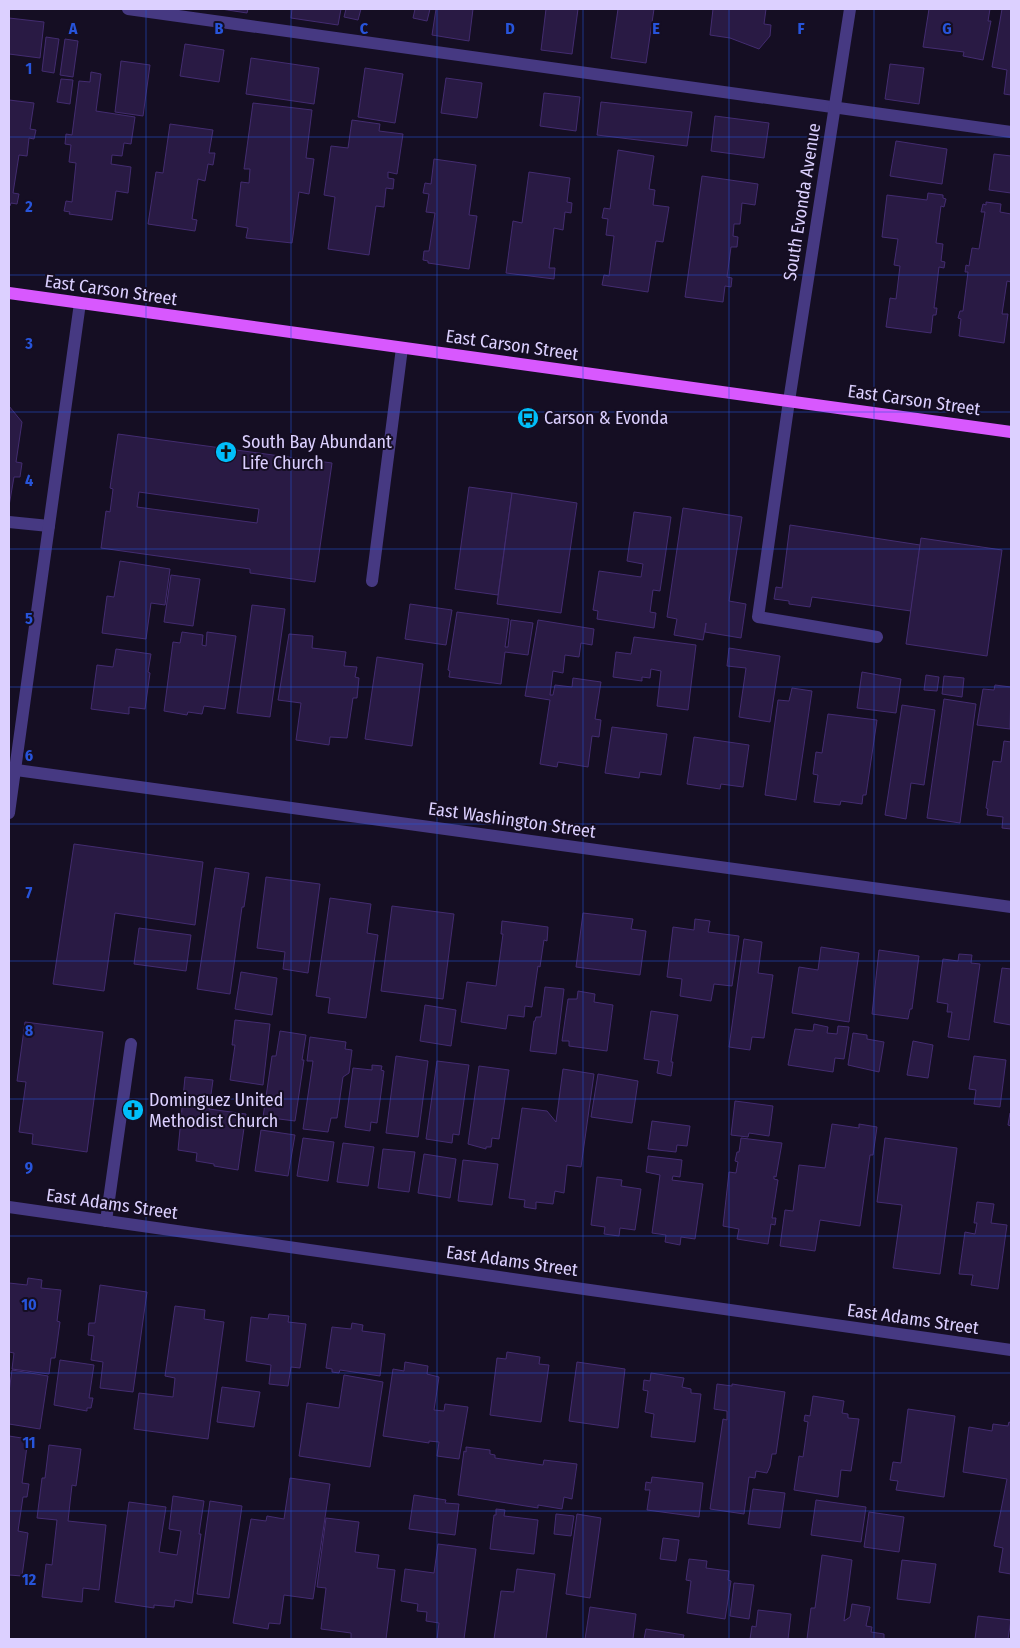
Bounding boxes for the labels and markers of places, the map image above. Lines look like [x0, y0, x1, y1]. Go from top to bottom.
bus stop icon: Carson & Evonda [516, 406, 540, 430]
place label: Carson & Evonda [544, 407, 669, 429]
place label: South Bay Abundant Life Church [242, 431, 392, 474]
church icon: South Bay Abundant Life Church [214, 440, 238, 464]
place label: Dominguez United Methodist Church [149, 1089, 283, 1132]
church icon: Dominguez United Methodist Church [121, 1098, 145, 1122]

